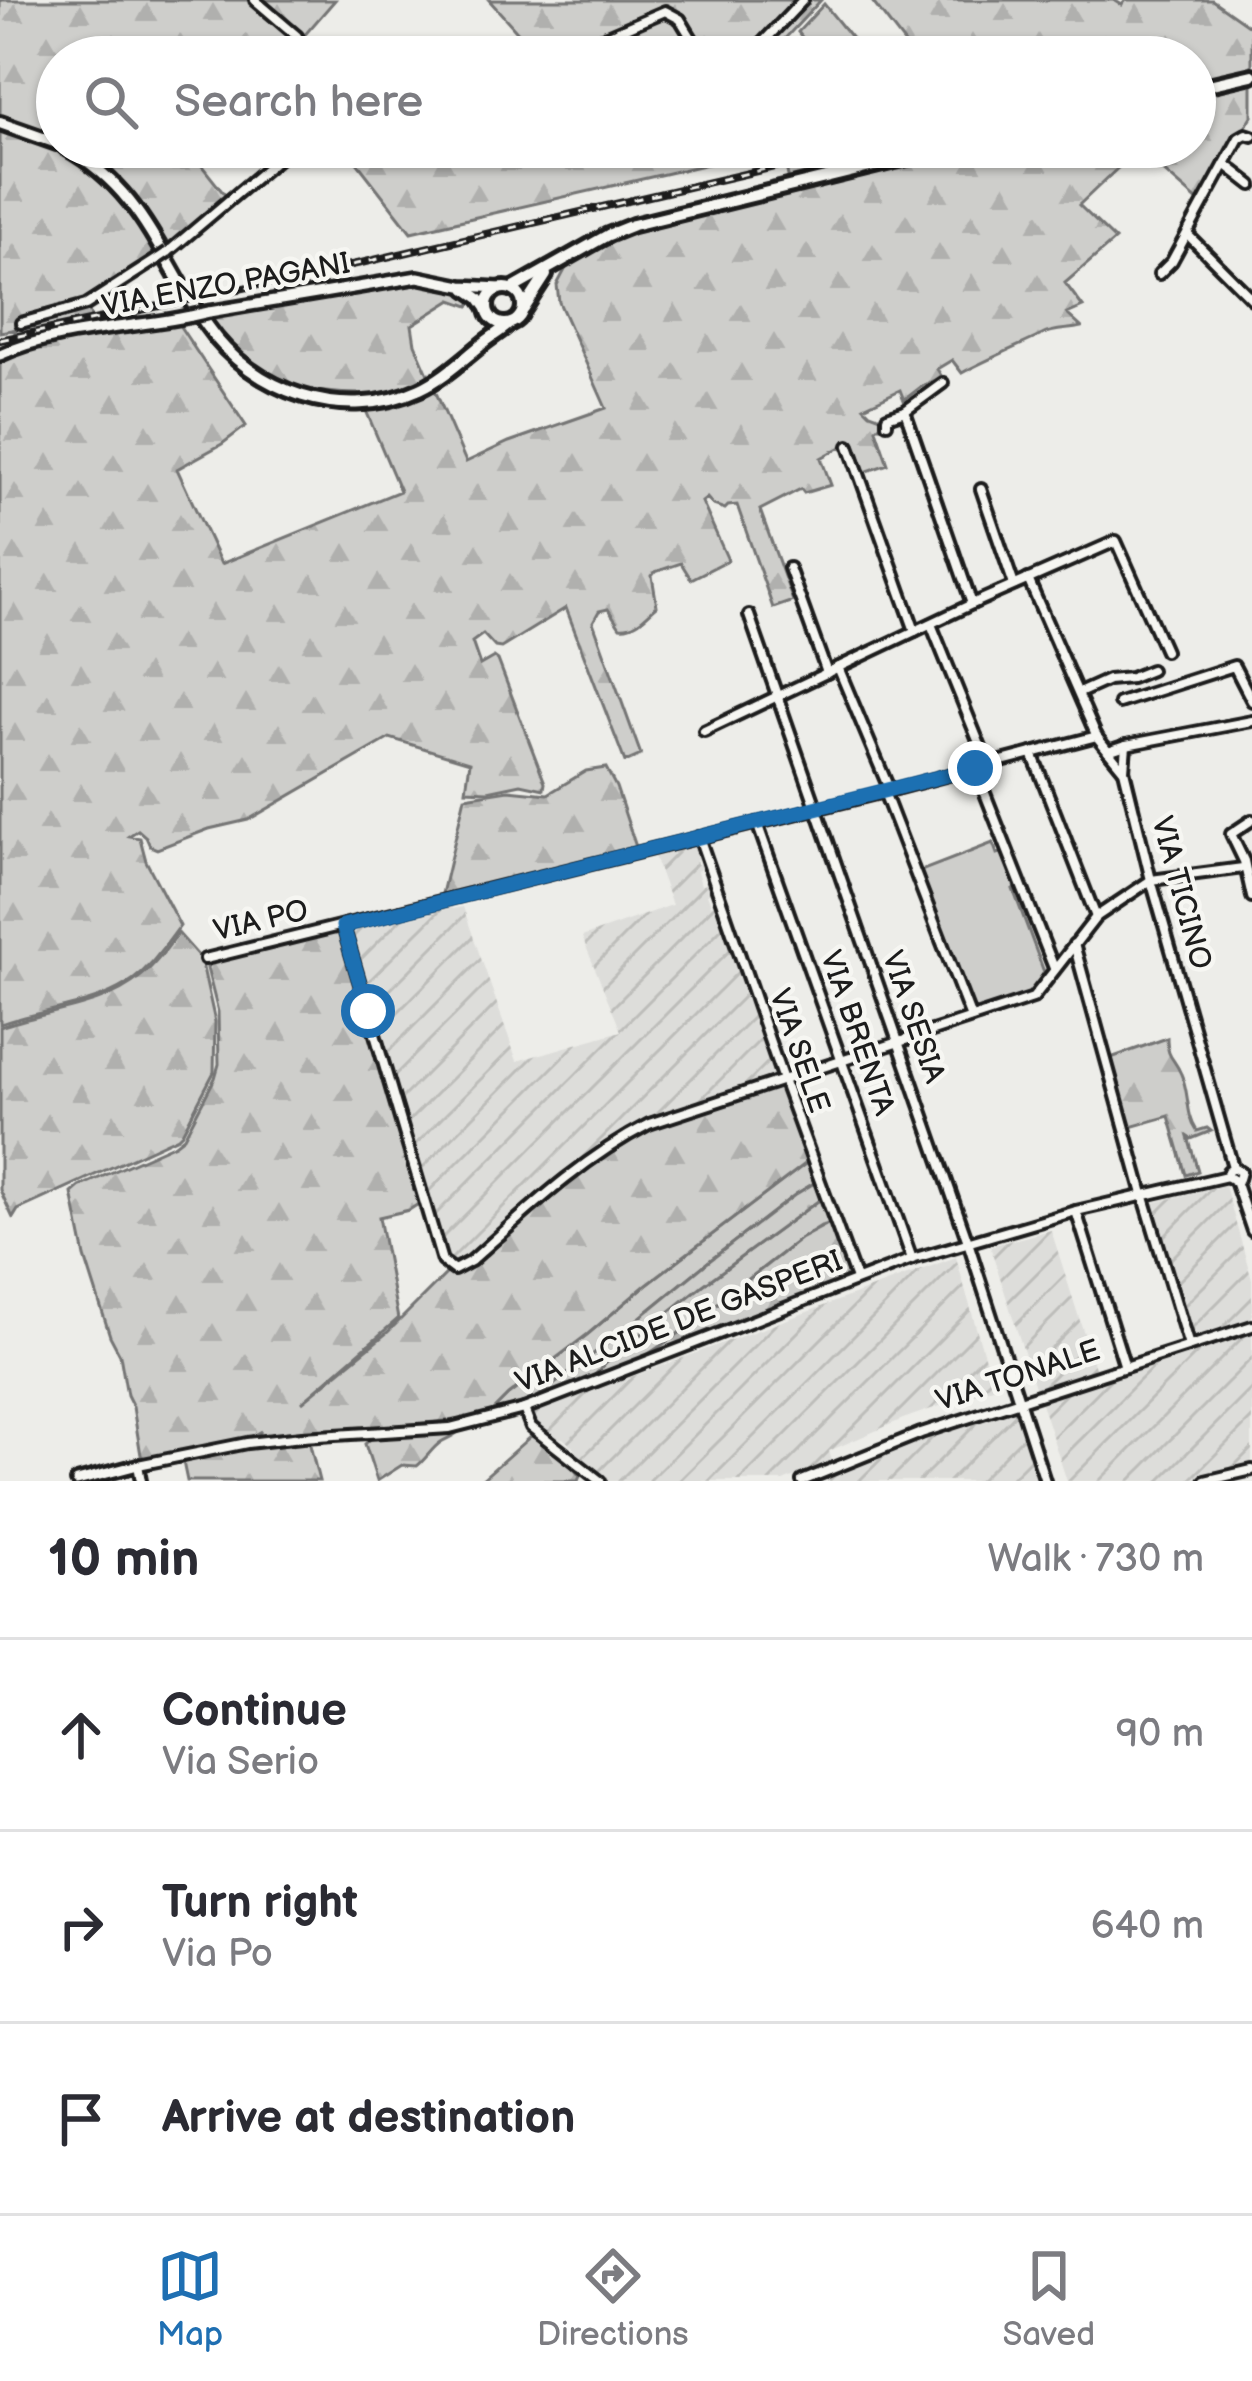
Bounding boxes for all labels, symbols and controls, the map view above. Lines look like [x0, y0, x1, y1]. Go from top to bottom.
search box [36, 36, 1216, 168]
icon: search [78, 69, 144, 135]
text: Search here [174, 75, 423, 130]
street label: VIA ENZO PAGANI [99, 245, 353, 325]
route end [948, 741, 1002, 795]
street label: VIA TICINO [1143, 813, 1219, 973]
street label: VIA PO [210, 893, 312, 949]
street label: VIA BRENTA [812, 946, 902, 1121]
street label: VIA SESIA [874, 946, 953, 1088]
route start [341, 984, 395, 1038]
street label: VIA SELE [761, 984, 837, 1118]
street label: VIA ALCIDE DE GASPERI [511, 1243, 847, 1401]
street label: VIA TONALE [931, 1333, 1105, 1419]
text: 10 min [48, 1529, 199, 1590]
text: Walk · 730 m [988, 1536, 1204, 1583]
text: Continue [162, 1684, 347, 1739]
icon: ahead [48, 1702, 114, 1768]
text: 90 m [1116, 1711, 1204, 1758]
text: Via Serio [162, 1739, 319, 1786]
text: Turn right [162, 1876, 358, 1931]
icon: right [48, 1894, 114, 1960]
text: 640 m [1091, 1903, 1204, 1950]
text: Via Po [162, 1931, 273, 1978]
icon: arrive [48, 2086, 114, 2152]
text: Arrive at destination [162, 2091, 575, 2146]
tab: Map [157, 2243, 223, 2355]
tab: Directions [537, 2243, 689, 2355]
tab: Saved [1002, 2243, 1095, 2355]

